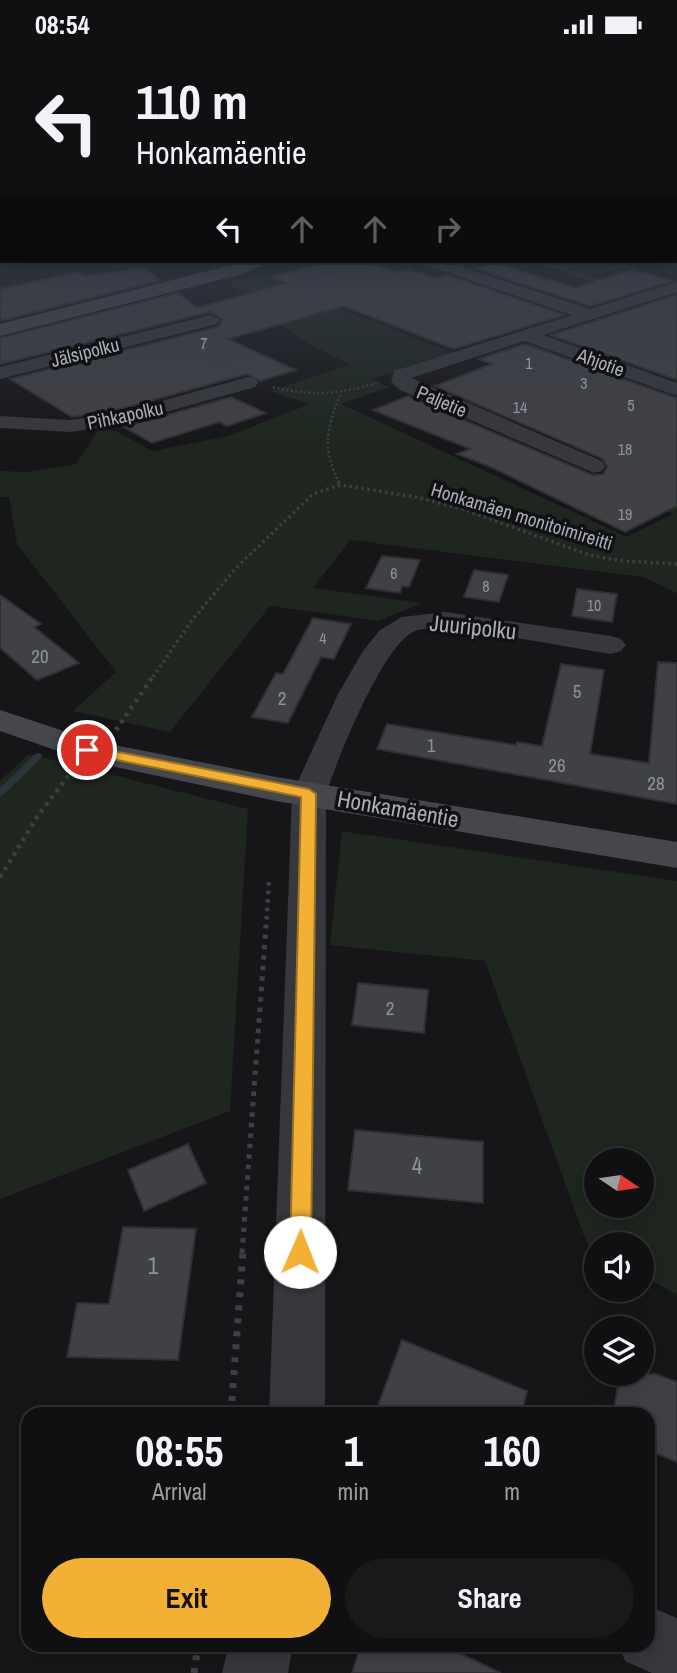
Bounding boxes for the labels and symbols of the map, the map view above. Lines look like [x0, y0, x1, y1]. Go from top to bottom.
street label: Jälsipolku [48, 331, 122, 373]
house number: 7 [200, 332, 208, 354]
street label: Ahjotie [573, 341, 628, 383]
house number: 1 [525, 352, 533, 374]
house number: 3 [580, 372, 588, 394]
street label: Paljetie [413, 379, 471, 423]
street label: Pihkapolku [85, 394, 165, 436]
house number: 5 [627, 394, 635, 416]
house number: 14 [513, 396, 527, 418]
house number: 18 [618, 438, 632, 460]
street label: Honkamäen monitoimireitti [428, 476, 616, 556]
house number: 19 [618, 503, 632, 525]
house number: 6 [390, 562, 398, 584]
house number: 8 [482, 575, 490, 597]
house number: 10 [587, 594, 601, 616]
street label: Juuripolku [428, 607, 518, 646]
house number: 4 [319, 627, 327, 649]
house number: 20 [31, 643, 49, 669]
house number: 5 [573, 678, 582, 704]
house number: 2 [278, 685, 286, 711]
pin [57, 720, 117, 780]
house number: 1 [427, 732, 436, 758]
house number: 26 [548, 752, 566, 778]
house number: 28 [647, 770, 665, 796]
street label: Honkamäentie [335, 783, 461, 834]
house number: 2 [386, 995, 394, 1021]
north arrow [584, 1148, 654, 1218]
house number: 4 [412, 1150, 423, 1181]
position arrow [263, 1215, 337, 1289]
house number: 1 [148, 1250, 159, 1281]

